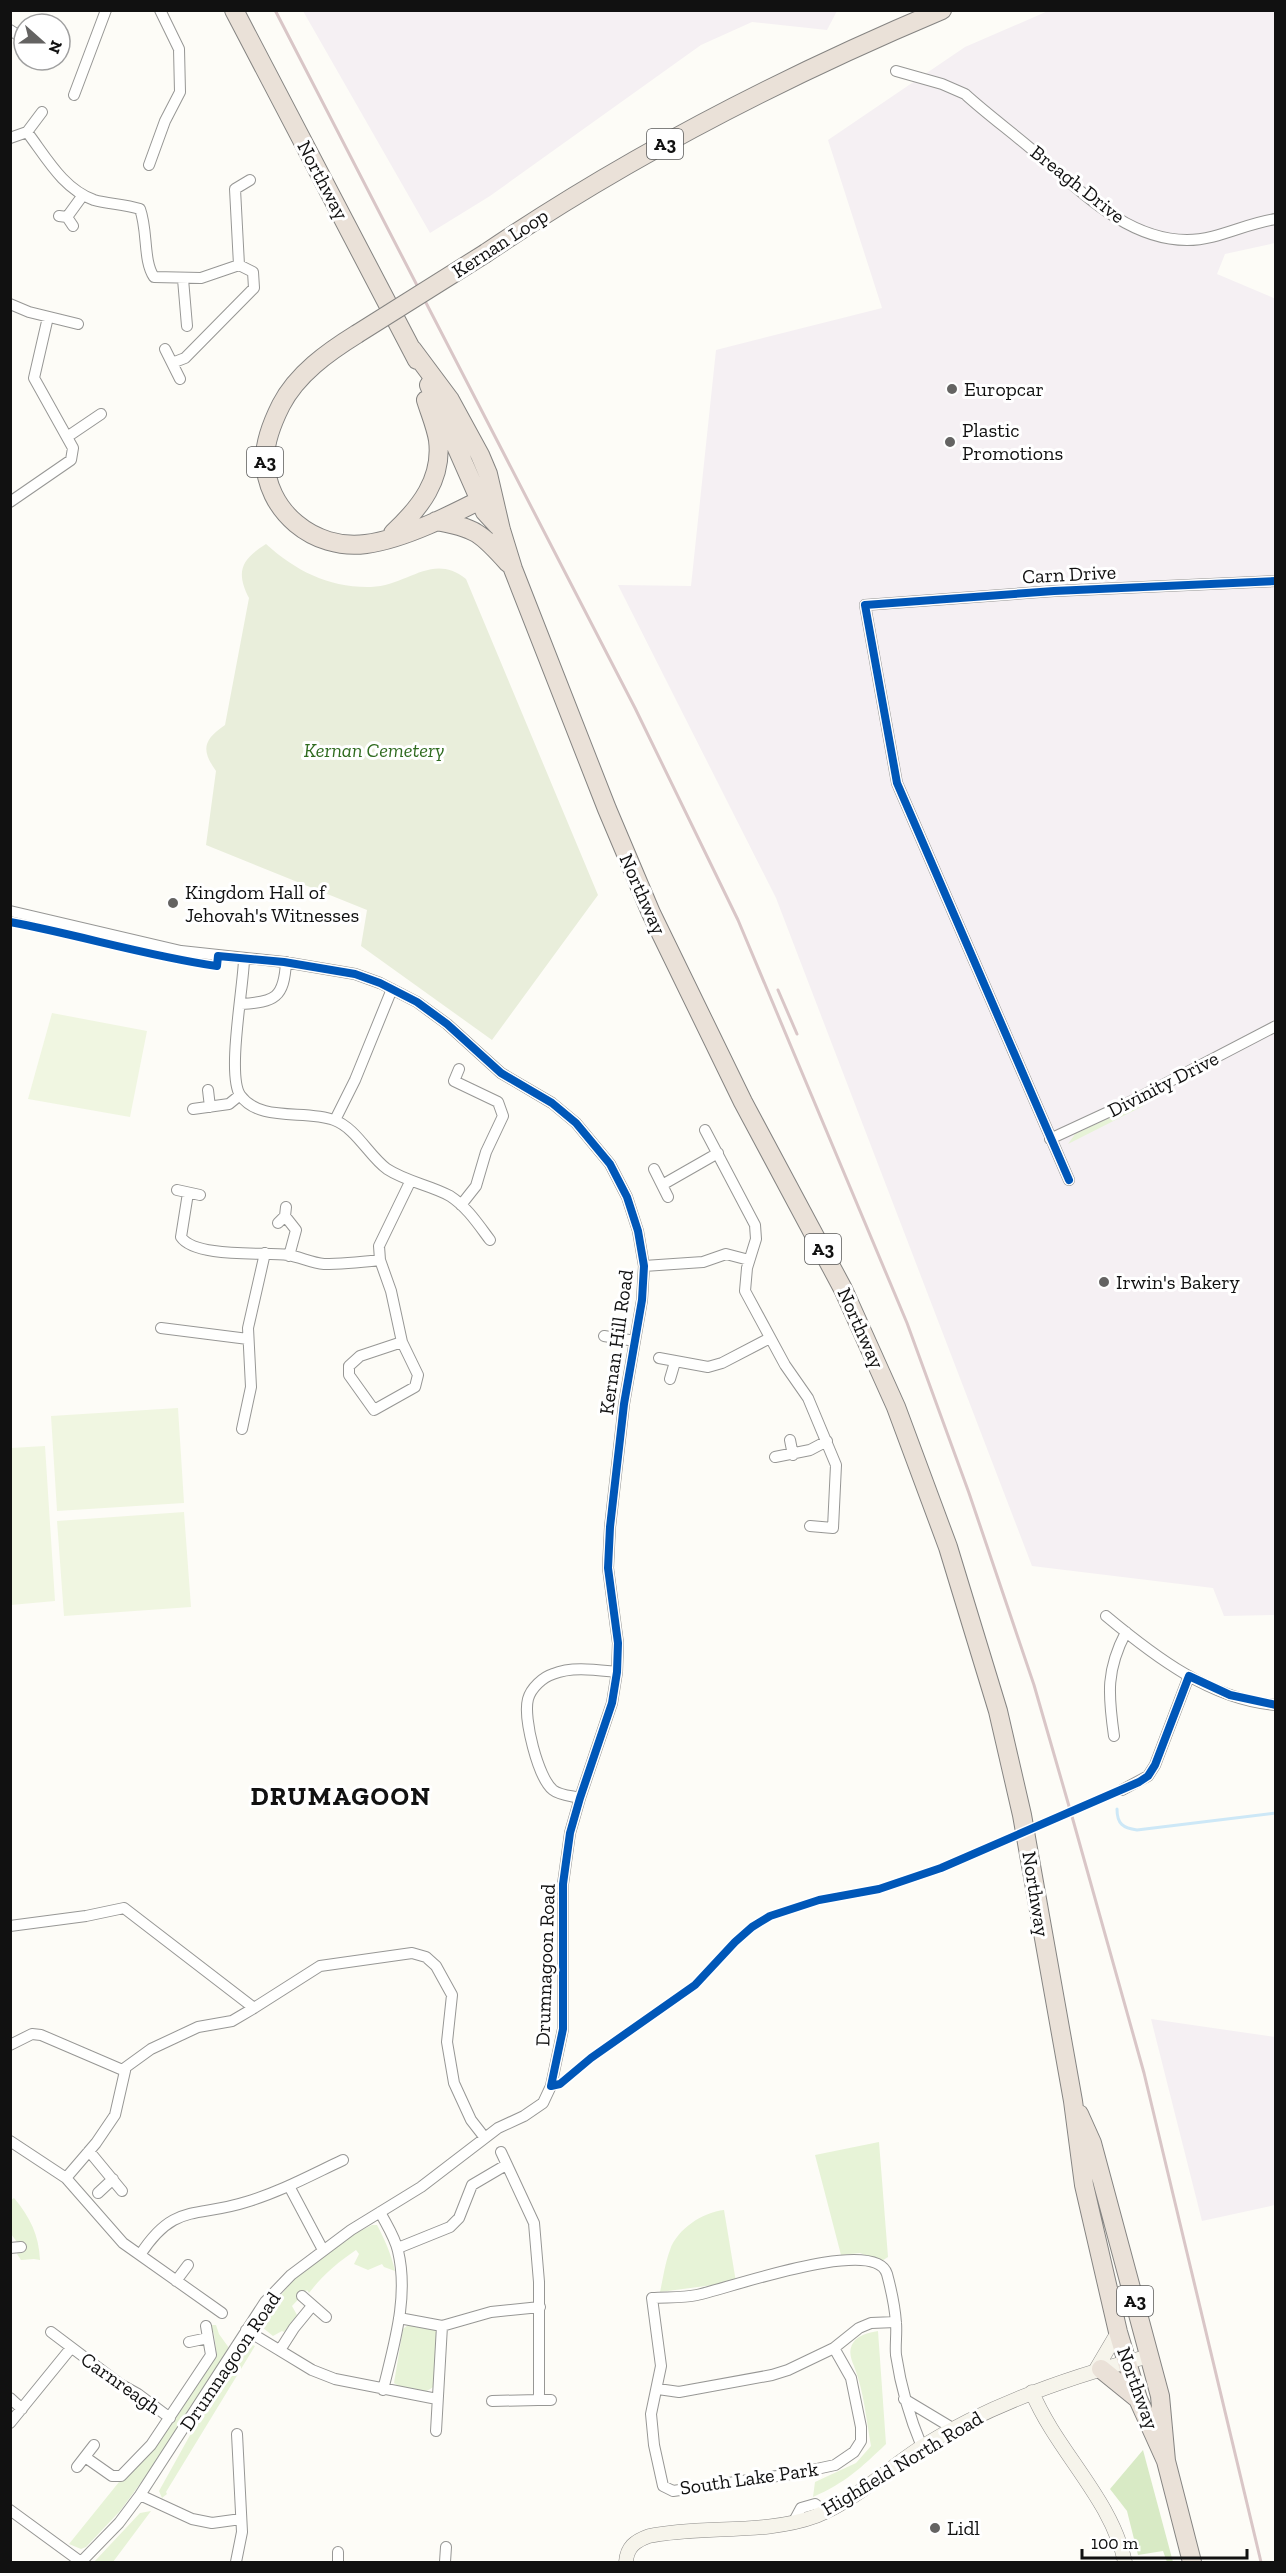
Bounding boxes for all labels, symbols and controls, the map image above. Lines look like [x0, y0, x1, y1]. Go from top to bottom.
north arrow [12, 12, 72, 72]
text: N [44, 38, 67, 56]
road number: A3 [647, 129, 683, 159]
street label: Northway [292, 136, 354, 224]
street label: Breagh Drive [1026, 140, 1130, 228]
street label: Kernan Loop [447, 203, 553, 283]
place label: Europcar [964, 377, 1044, 401]
marker: Europcar [945, 382, 959, 396]
place label: Plastic Promotions [962, 418, 1063, 465]
marker: Plastic Promotions [943, 435, 957, 449]
road number: A3 [247, 447, 283, 477]
street label: Carn Drive [1021, 560, 1117, 588]
park label: Kernan Cemetery [304, 738, 444, 762]
street label: Northway [615, 850, 672, 939]
place label: Kingdom Hall of Jehovah's Witnesses [185, 880, 359, 927]
marker: Kingdom Hall of Jehovah's Witnesses [166, 896, 180, 910]
street label: Divinity Drive [1104, 1046, 1222, 1122]
road number: A3 [805, 1234, 841, 1264]
street label: Kernan Hill Road [594, 1268, 638, 1416]
place label: Irwin's Bakery [1116, 1270, 1241, 1294]
marker: Irwin's Bakery [1097, 1275, 1111, 1289]
street label: Northway [833, 1284, 890, 1373]
district label: DRUMAGOON [250, 1780, 432, 1812]
street label: Northway [1017, 1850, 1055, 1939]
street label: Drumnagoon Road [530, 1883, 560, 2047]
road number: A3 [1117, 2286, 1153, 2316]
street label: Drumnagoon Road [175, 2287, 285, 2435]
street label: Northway [1112, 2343, 1164, 2433]
street label: Carnreagh [76, 2347, 166, 2420]
street label: Highfield North Road [817, 2405, 987, 2521]
street label: South Lake Park [678, 2456, 820, 2500]
place label: Lidl [947, 2516, 980, 2540]
marker: Lidl [928, 2521, 942, 2535]
scale bar [1082, 2522, 1247, 2560]
text: 100 m [1091, 2532, 1139, 2554]

